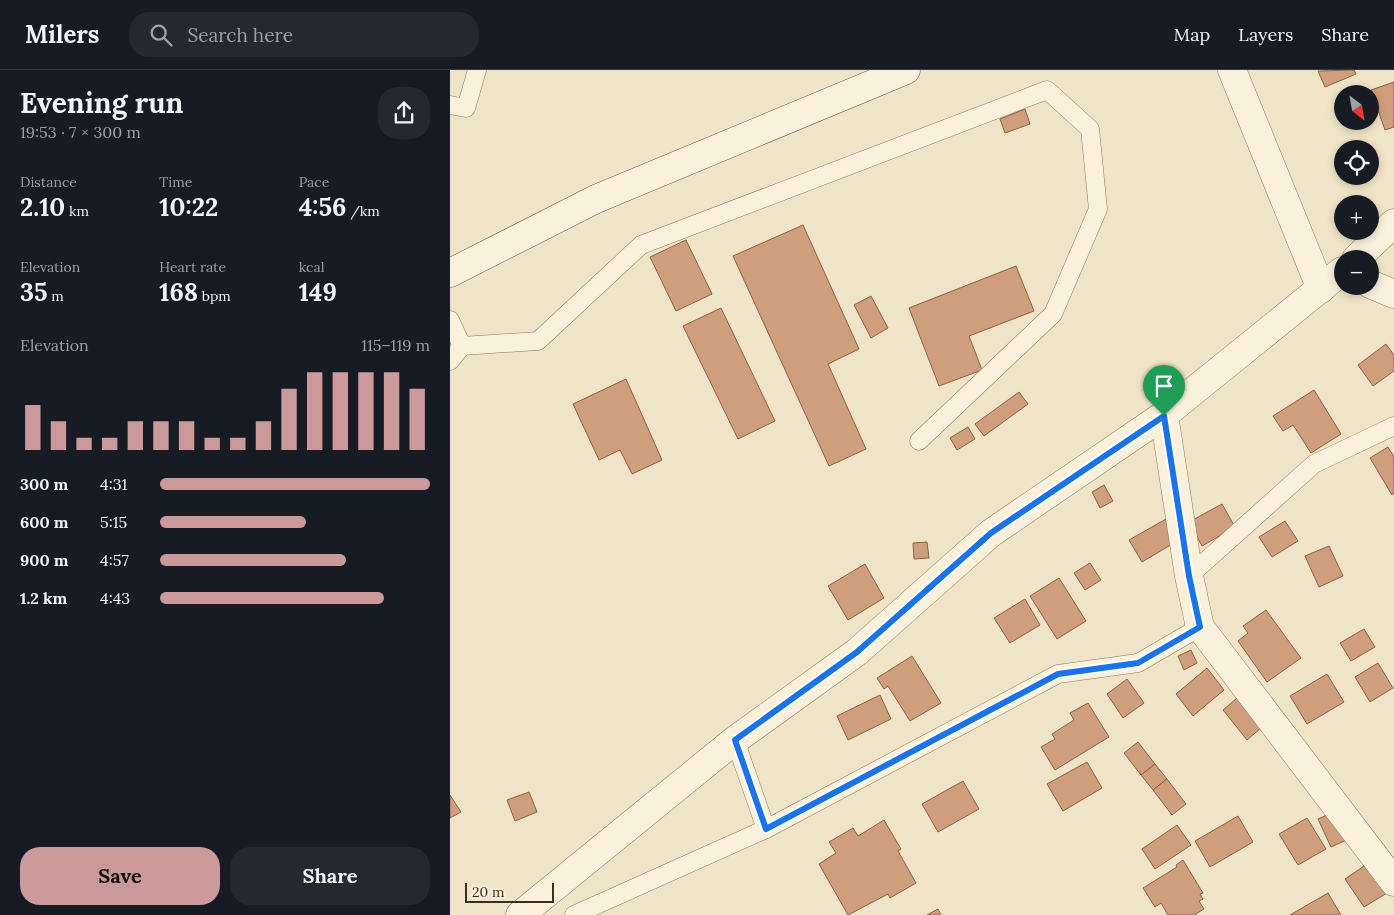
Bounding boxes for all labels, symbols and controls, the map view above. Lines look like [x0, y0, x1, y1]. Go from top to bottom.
search box [129, 12, 479, 57]
text: Milers [25, 19, 99, 50]
icon: search [147, 21, 175, 49]
text: Search here [187, 23, 293, 47]
text: Map [1174, 23, 1210, 46]
text: Layers [1238, 23, 1293, 46]
text: Share [1321, 23, 1369, 46]
text: Evening run [20, 85, 183, 121]
north arrow [1334, 85, 1379, 130]
map controls [1334, 85, 1379, 295]
button: share [378, 87, 430, 139]
text: 19:53 · 7 × 300 m [20, 122, 141, 142]
button: locate [1334, 140, 1379, 185]
text: Distance [20, 173, 77, 191]
text: Time [159, 173, 192, 191]
text: Pace [299, 173, 329, 191]
text: 2.10 [20, 191, 65, 223]
text: 10:22 [159, 191, 218, 223]
text: 4:56 [299, 191, 346, 223]
button: + [1334, 195, 1379, 240]
text: km [65, 202, 89, 220]
text: /km [346, 202, 380, 220]
button: − [1334, 250, 1379, 295]
text: Elevation [20, 258, 80, 276]
text: Heart rate [159, 258, 226, 276]
text: kcal [299, 258, 325, 276]
text: 35 [20, 276, 48, 308]
text: 168 [159, 276, 198, 308]
text: 149 [299, 276, 337, 308]
text: m [48, 287, 64, 305]
text: bpm [198, 287, 231, 305]
text: Elevation [20, 335, 89, 355]
text: 115–119 m [361, 335, 430, 355]
pin [1143, 365, 1185, 416]
icon: arrive [1150, 372, 1178, 400]
text: 300 m [20, 474, 68, 494]
text: 4:31 [100, 474, 127, 494]
text: 600 m [20, 512, 68, 532]
text: 5:15 [100, 512, 127, 532]
text: 900 m [20, 550, 69, 570]
text: 4:57 [100, 550, 129, 570]
text: 1.2 km [20, 588, 67, 608]
text: 4:43 [100, 588, 130, 608]
button: Save [20, 847, 220, 905]
button: Share [230, 847, 430, 905]
scale bar [465, 880, 554, 903]
text: 20 m [472, 883, 504, 901]

